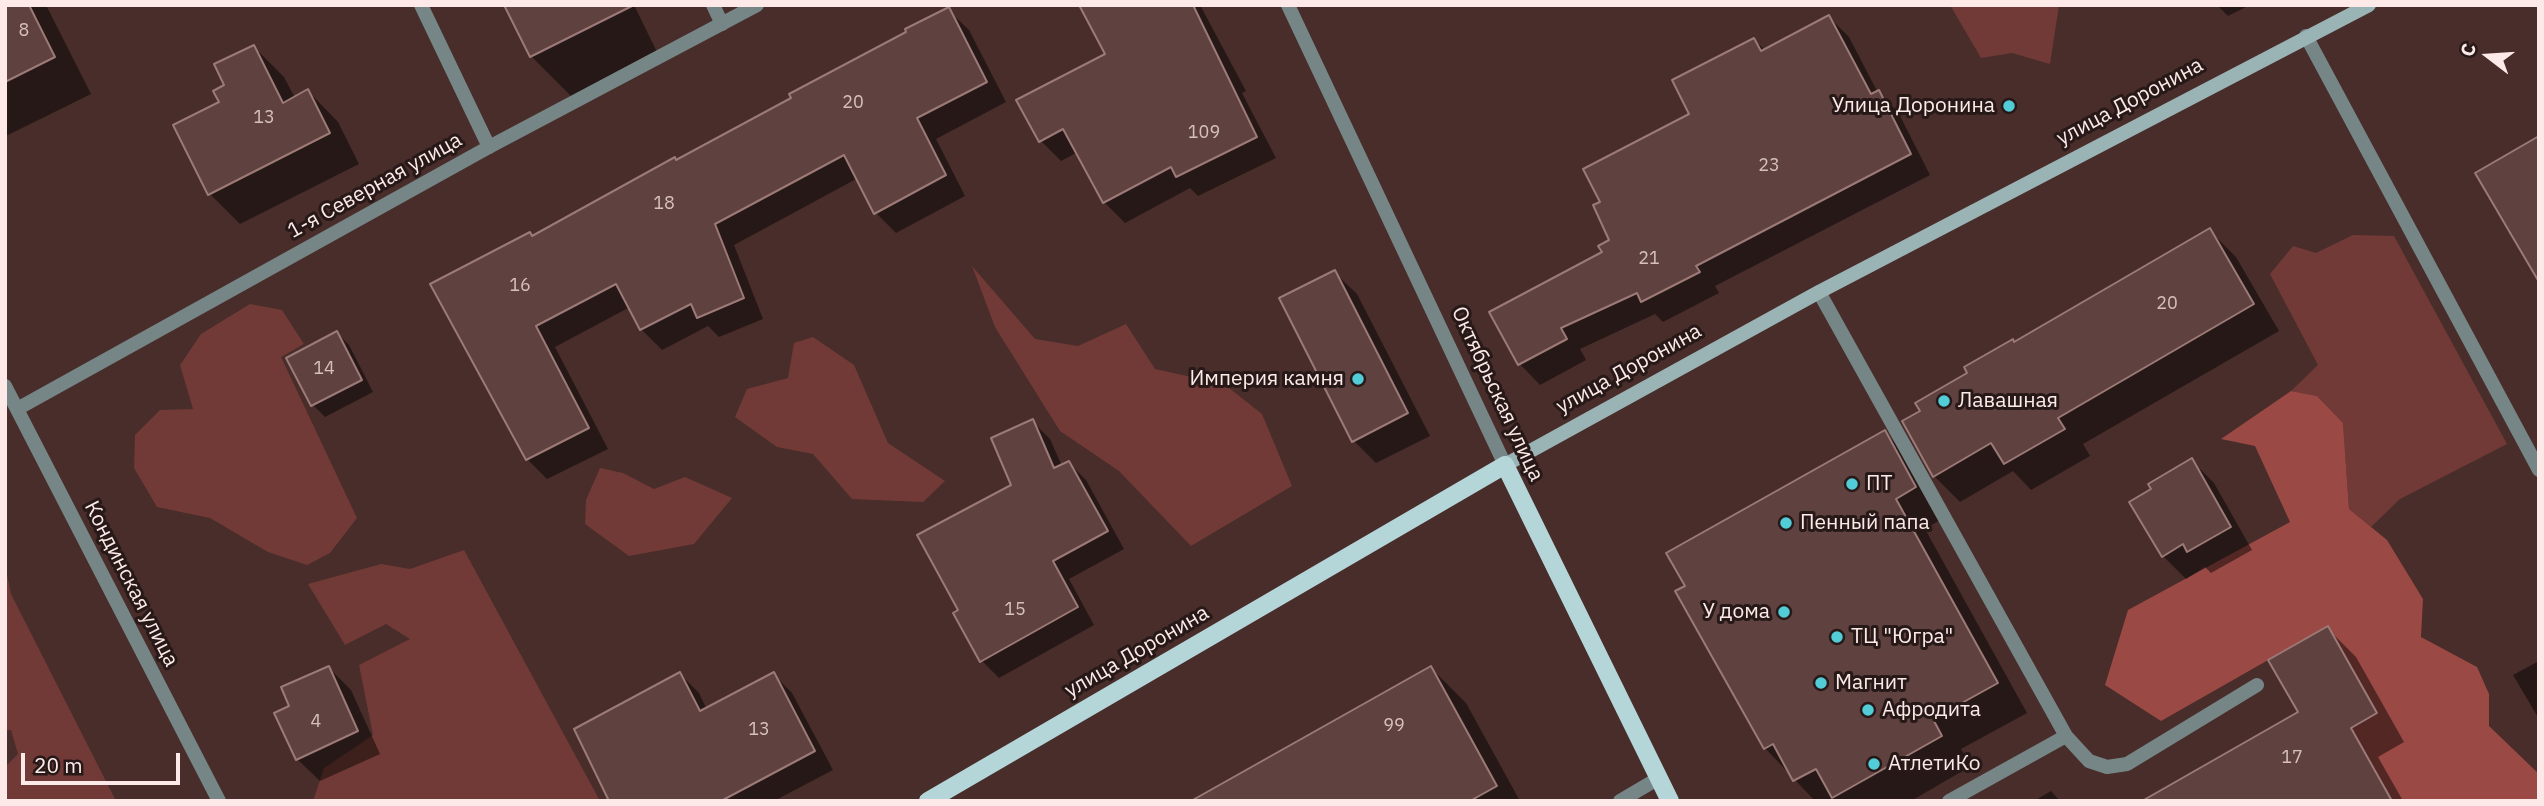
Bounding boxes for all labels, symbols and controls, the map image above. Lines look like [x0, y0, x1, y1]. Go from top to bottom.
house number: 8 [19, 20, 29, 42]
north arrow [2453, 21, 2523, 91]
text: С [2455, 40, 2481, 59]
street label: улица Доронина [2052, 53, 2208, 151]
house number: 20 [842, 92, 864, 114]
place label: Улица Доронина [1832, 93, 1995, 119]
marker: Улица Доронина [2001, 98, 2017, 114]
house number: 13 [253, 107, 275, 129]
house number: 109 [1188, 122, 1220, 144]
street label: 1-я Северная улица [284, 128, 466, 244]
house number: 23 [1758, 155, 1780, 177]
house number: 18 [653, 193, 675, 215]
house number: 21 [1638, 248, 1660, 270]
house number: 16 [509, 275, 531, 297]
house number: 20 [2156, 293, 2178, 315]
street label: Октябрьская улица [1445, 303, 1549, 485]
street label: улица Доронина [1552, 319, 1706, 419]
house number: 14 [313, 358, 335, 380]
place label: Империя камня [1190, 366, 1344, 392]
marker: Империя камня [1350, 371, 1366, 387]
place label: Лавашная [1958, 388, 2058, 414]
marker: Лавашная [1936, 393, 1952, 409]
place label: ПТ [1866, 471, 1893, 497]
marker: ПТ [1844, 476, 1860, 492]
street label: Кондинская улица [78, 497, 184, 671]
place label: Пенный папа [1800, 510, 1930, 536]
marker: Пенный папа [1778, 515, 1794, 531]
house number: 15 [1004, 599, 1026, 621]
place label: У дома [1702, 599, 1770, 625]
street label: улица Доронина [1060, 601, 1214, 703]
marker: У дома [1776, 604, 1792, 620]
place label: ТЦ "Югра" [1851, 624, 1953, 650]
marker: ТЦ "Югра" [1829, 629, 1845, 645]
place label: Магнит [1835, 670, 1907, 696]
marker: Магнит [1813, 675, 1829, 691]
place label: Афродита [1882, 697, 1981, 723]
marker: Афродита [1860, 702, 1876, 718]
house number: 4 [311, 711, 321, 733]
house number: 99 [1383, 715, 1405, 737]
house number: 13 [748, 719, 770, 741]
scale bar [24, 740, 184, 784]
house number: 17 [2281, 747, 2303, 769]
text: 20 m [34, 751, 83, 779]
place label: АтлетиКо [1888, 751, 1981, 777]
marker: АтлетиКо [1866, 756, 1882, 772]

